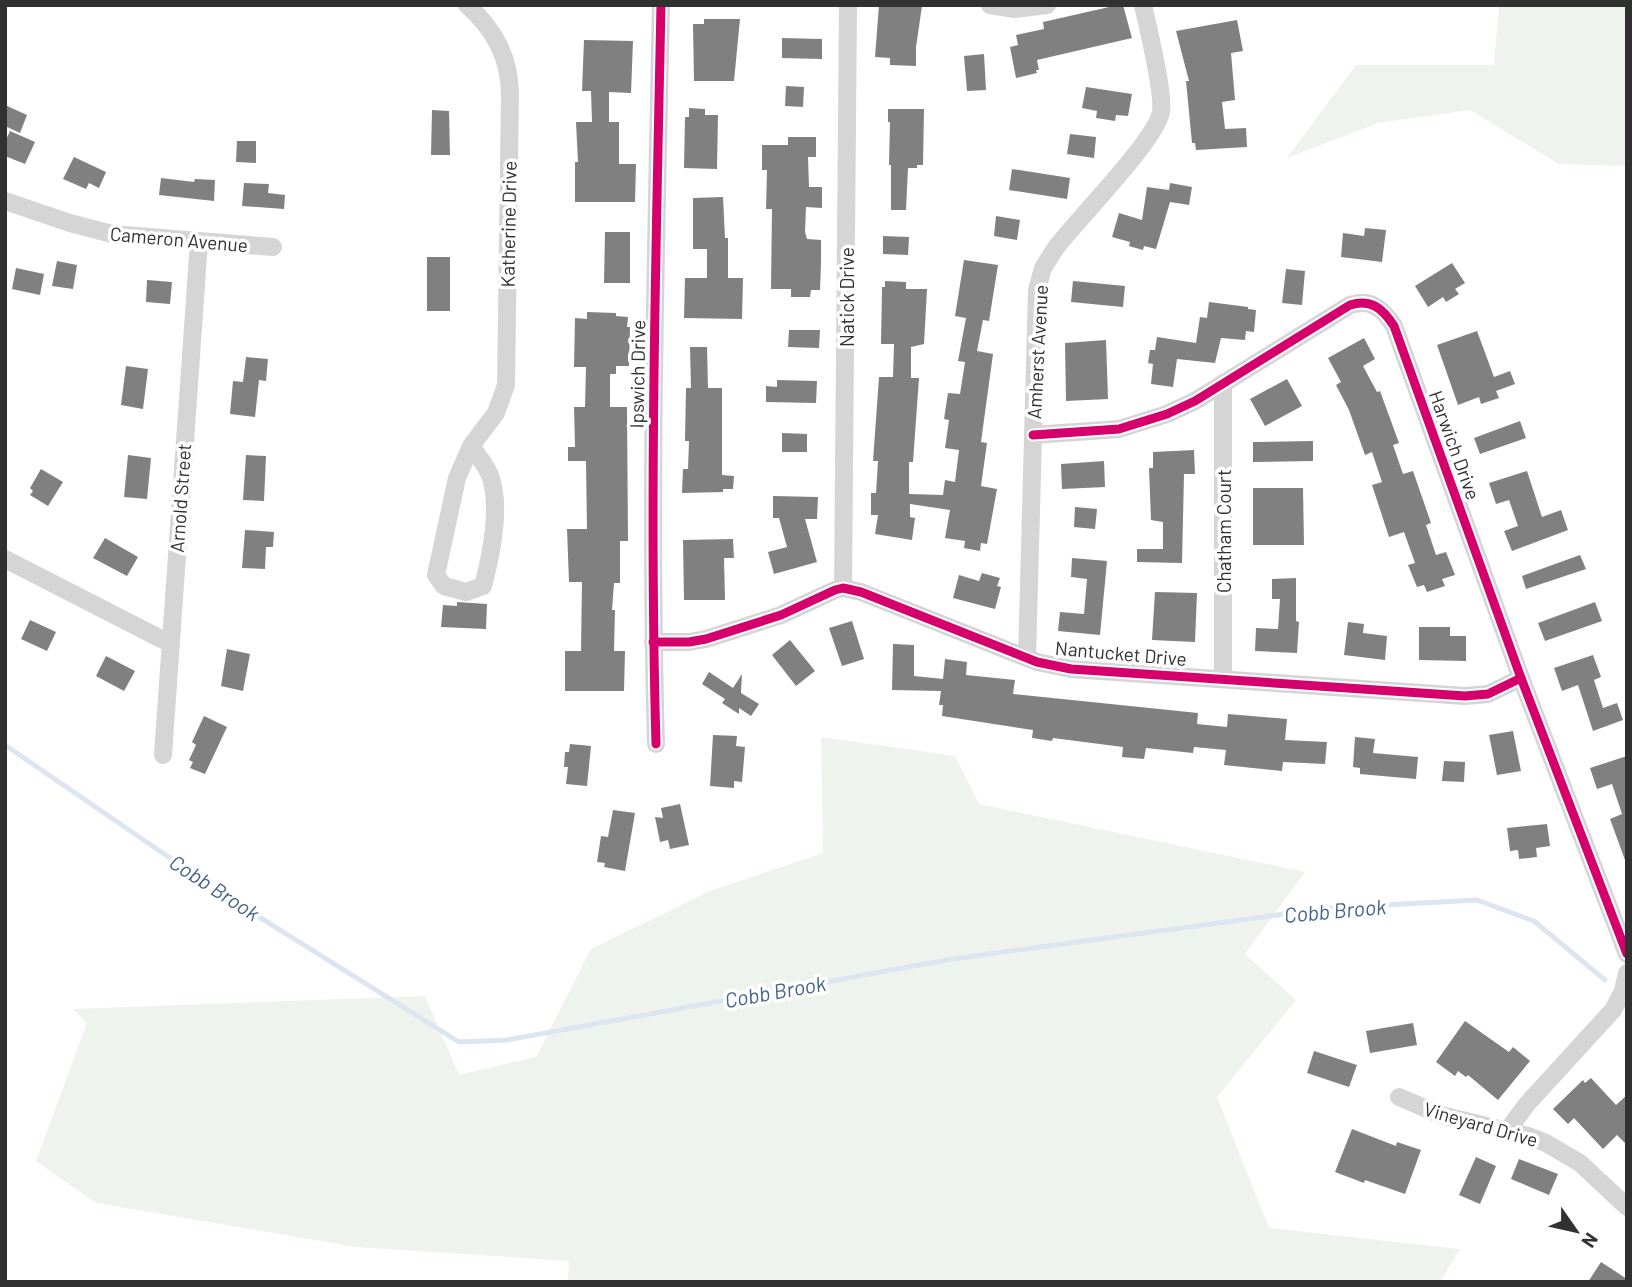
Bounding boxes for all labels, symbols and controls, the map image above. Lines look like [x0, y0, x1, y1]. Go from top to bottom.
street label: Katherine Drive [495, 161, 521, 287]
street label: Cameron Avenue [109, 222, 249, 256]
street label: Natick Drive [835, 247, 858, 347]
street label: Amherst Avenue [1022, 284, 1052, 420]
street label: Ipswich Drive [625, 319, 649, 429]
street label: Harwich Drive [1425, 387, 1485, 503]
street label: Arnold Street [165, 443, 195, 553]
street label: Chatham Court [1212, 469, 1235, 593]
street label: Nantucket Drive [1054, 636, 1188, 670]
water label: Cobb Brook [165, 849, 265, 926]
water label: Cobb Brook [1283, 893, 1388, 927]
water label: Cobb Brook [722, 970, 828, 1012]
street label: Vineyard Drive [1421, 1097, 1541, 1151]
north arrow [1541, 1196, 1611, 1266]
text: N [1577, 1229, 1604, 1252]

